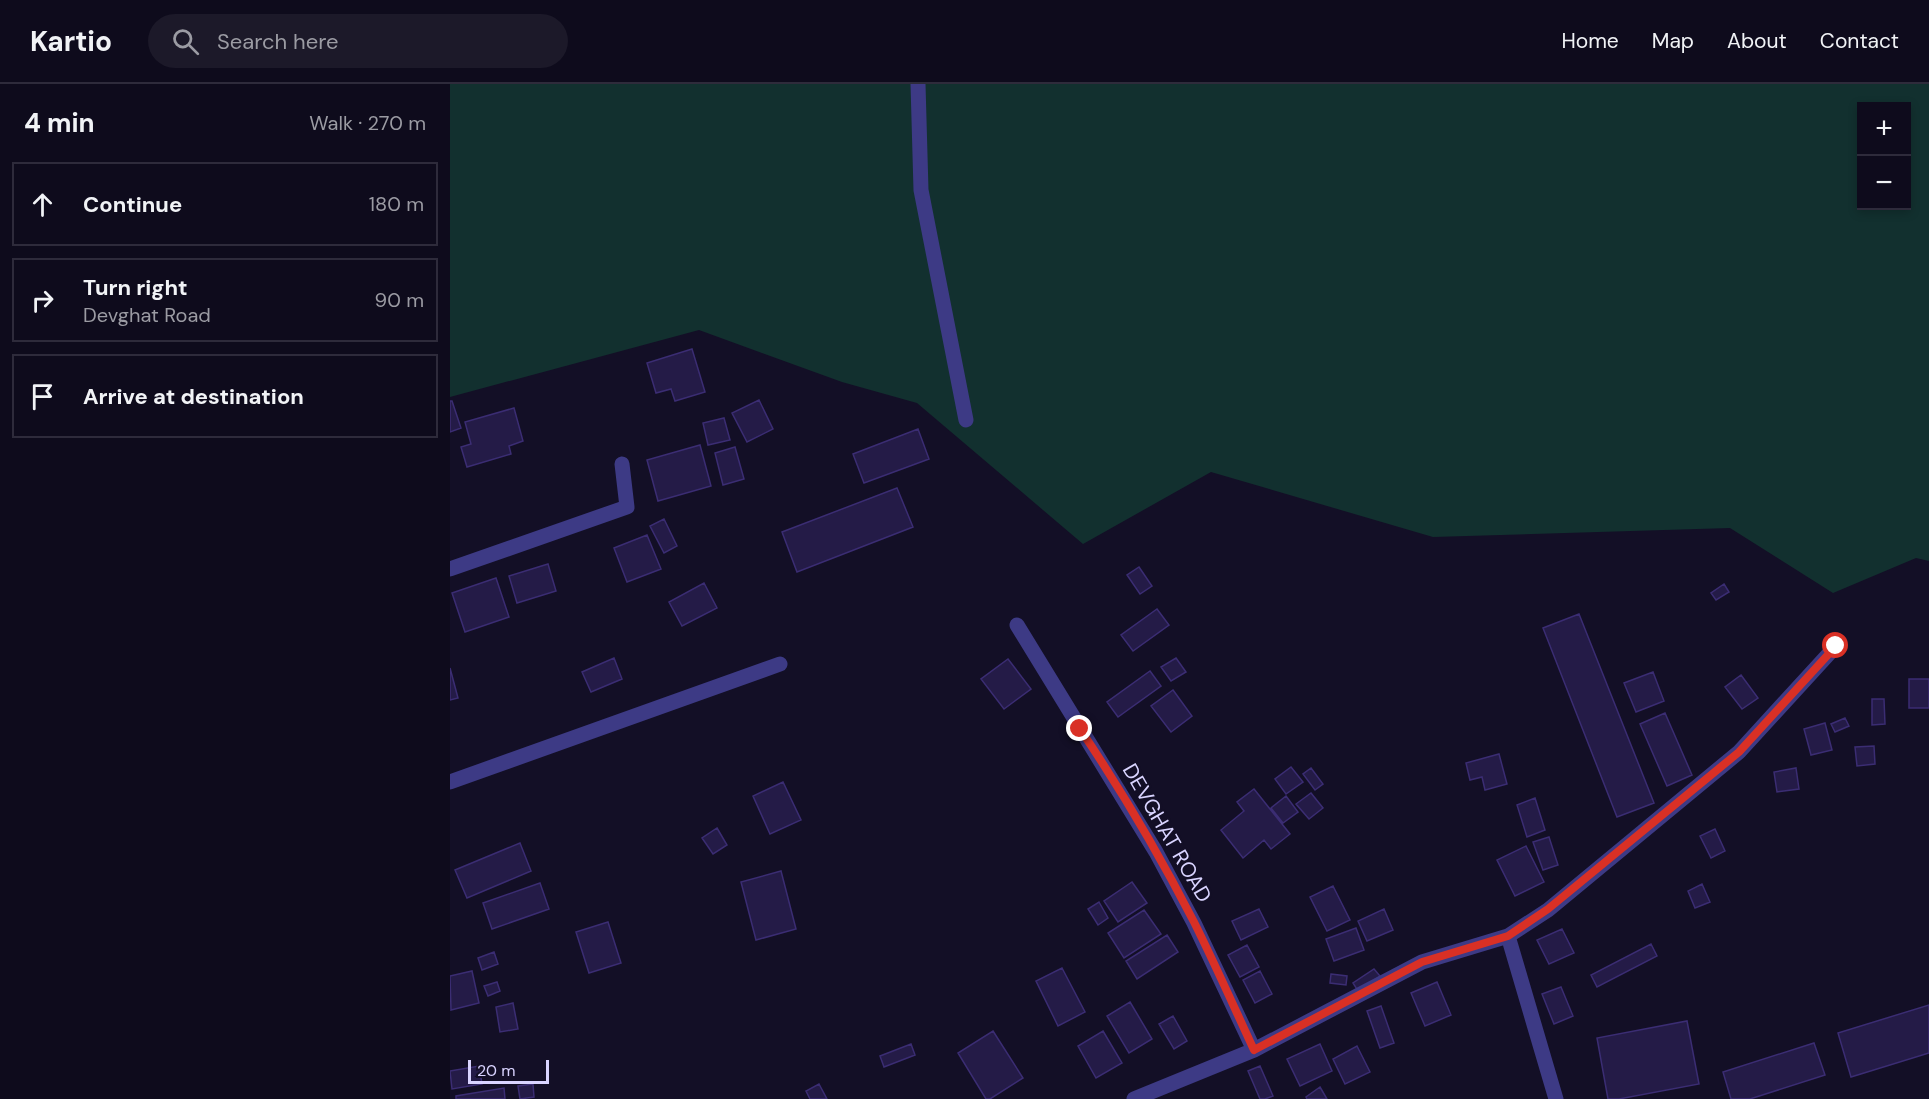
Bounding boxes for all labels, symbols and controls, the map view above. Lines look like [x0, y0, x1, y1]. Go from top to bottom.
search box [148, 14, 568, 68]
text: Kartio [30, 23, 112, 60]
icon: search [169, 25, 202, 58]
text: Search here [217, 27, 338, 56]
text: Home [1561, 27, 1619, 55]
text: Map [1652, 27, 1694, 55]
text: About [1727, 27, 1787, 55]
text: Contact [1820, 27, 1899, 55]
map controls [1857, 102, 1911, 210]
button: + [1857, 102, 1911, 156]
text: 4 min [24, 106, 95, 140]
text: Walk · 270 m [309, 110, 426, 136]
button: − [1857, 156, 1911, 210]
icon: ahead [26, 188, 59, 221]
text: Continue [83, 190, 182, 219]
text: 180 m [369, 191, 424, 217]
text: Turn right [83, 273, 188, 302]
icon: right [26, 284, 59, 317]
text: 90 m [375, 287, 424, 313]
text: Devghat Road [83, 302, 211, 328]
icon: arrive [26, 380, 59, 413]
text: Arrive at destination [83, 382, 304, 411]
route start [1822, 632, 1848, 658]
route end [1066, 715, 1092, 741]
street label: DEVGHAT ROAD [1116, 759, 1218, 907]
scale bar [468, 1057, 549, 1084]
text: 20 m [477, 1060, 516, 1081]

